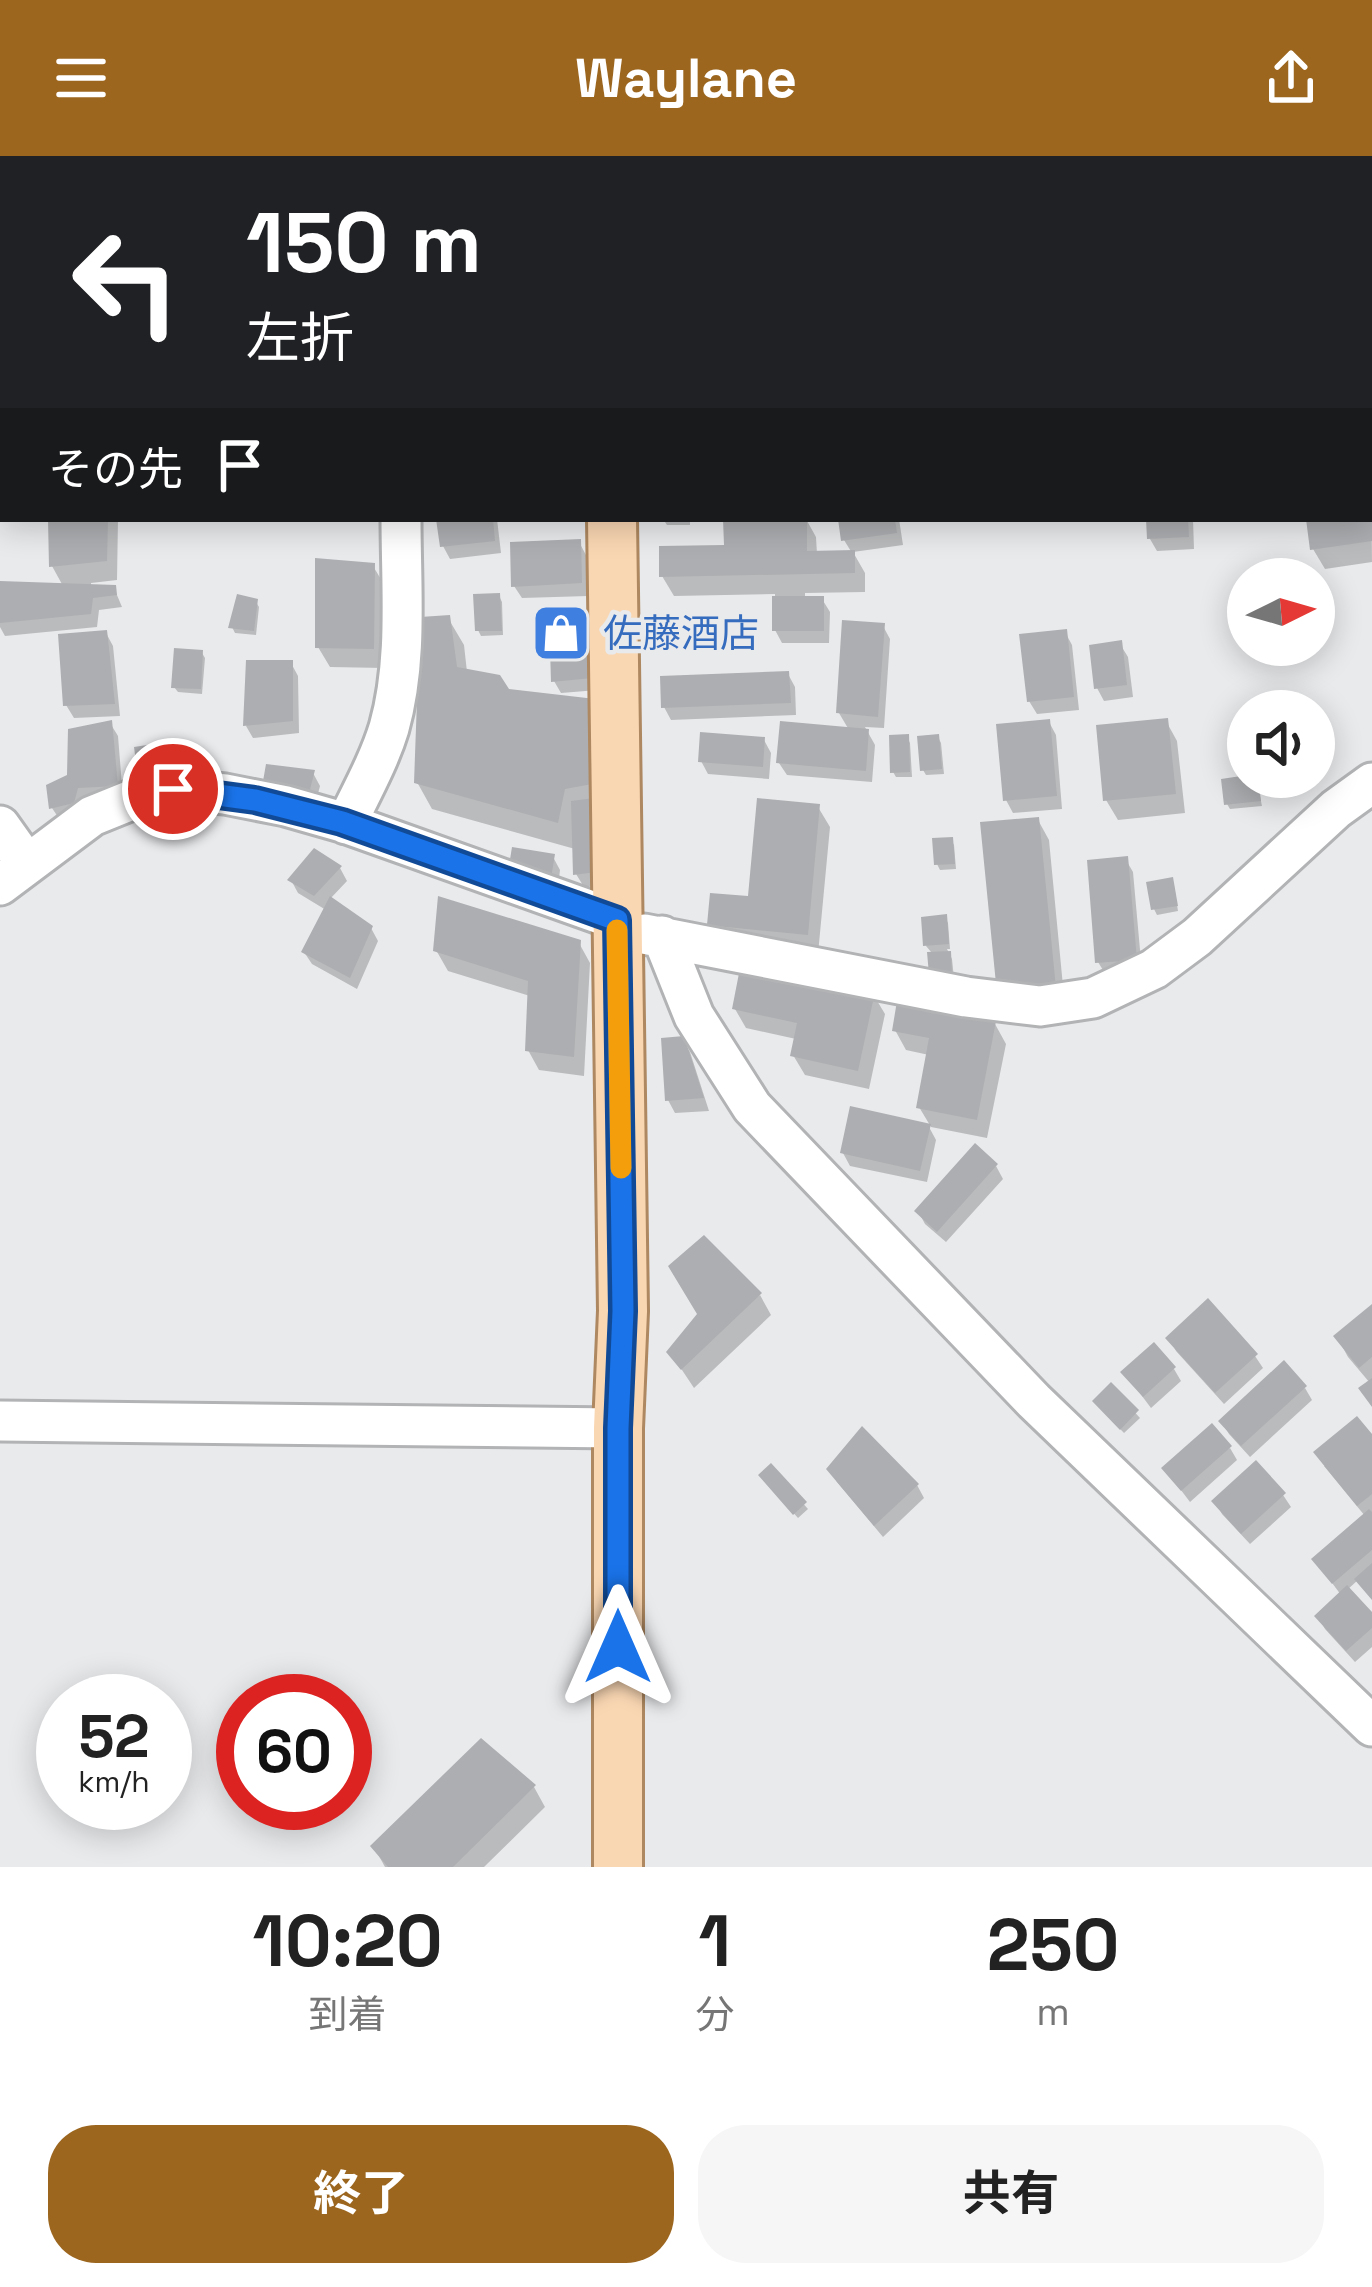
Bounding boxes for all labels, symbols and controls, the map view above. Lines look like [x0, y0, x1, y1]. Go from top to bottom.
text: Waylane [575, 44, 797, 113]
icon: menu [48, 45, 114, 111]
icon: share [1258, 45, 1324, 111]
text: 150 m [246, 189, 482, 297]
icon: left [48, 204, 204, 360]
text: 左折 [246, 304, 354, 373]
icon: arrive [207, 432, 273, 498]
text: その先 [48, 441, 183, 498]
north arrow [1227, 558, 1335, 666]
map controls [1227, 558, 1335, 798]
shop icon: 佐藤酒店 [530, 602, 592, 664]
place label: 佐藤酒店 [603, 609, 759, 658]
button: sound [1227, 690, 1335, 798]
pin [122, 738, 224, 840]
icon: arrive [140, 756, 206, 822]
position arrow [555, 1584, 681, 1710]
speed limit sign: 60 [216, 1674, 372, 1830]
text: 52 [78, 1698, 150, 1775]
text: km/h [78, 1762, 150, 1801]
text: 10:20 [253, 1895, 443, 1987]
text: 1 [698, 1895, 731, 1987]
text: 250 [987, 1899, 1119, 1991]
text: m [1036, 1987, 1070, 2036]
text: 到着 [309, 1990, 387, 2039]
text: 分 [695, 1990, 734, 2039]
button: 終了 [48, 2125, 674, 2263]
button: 共有 [698, 2125, 1324, 2263]

